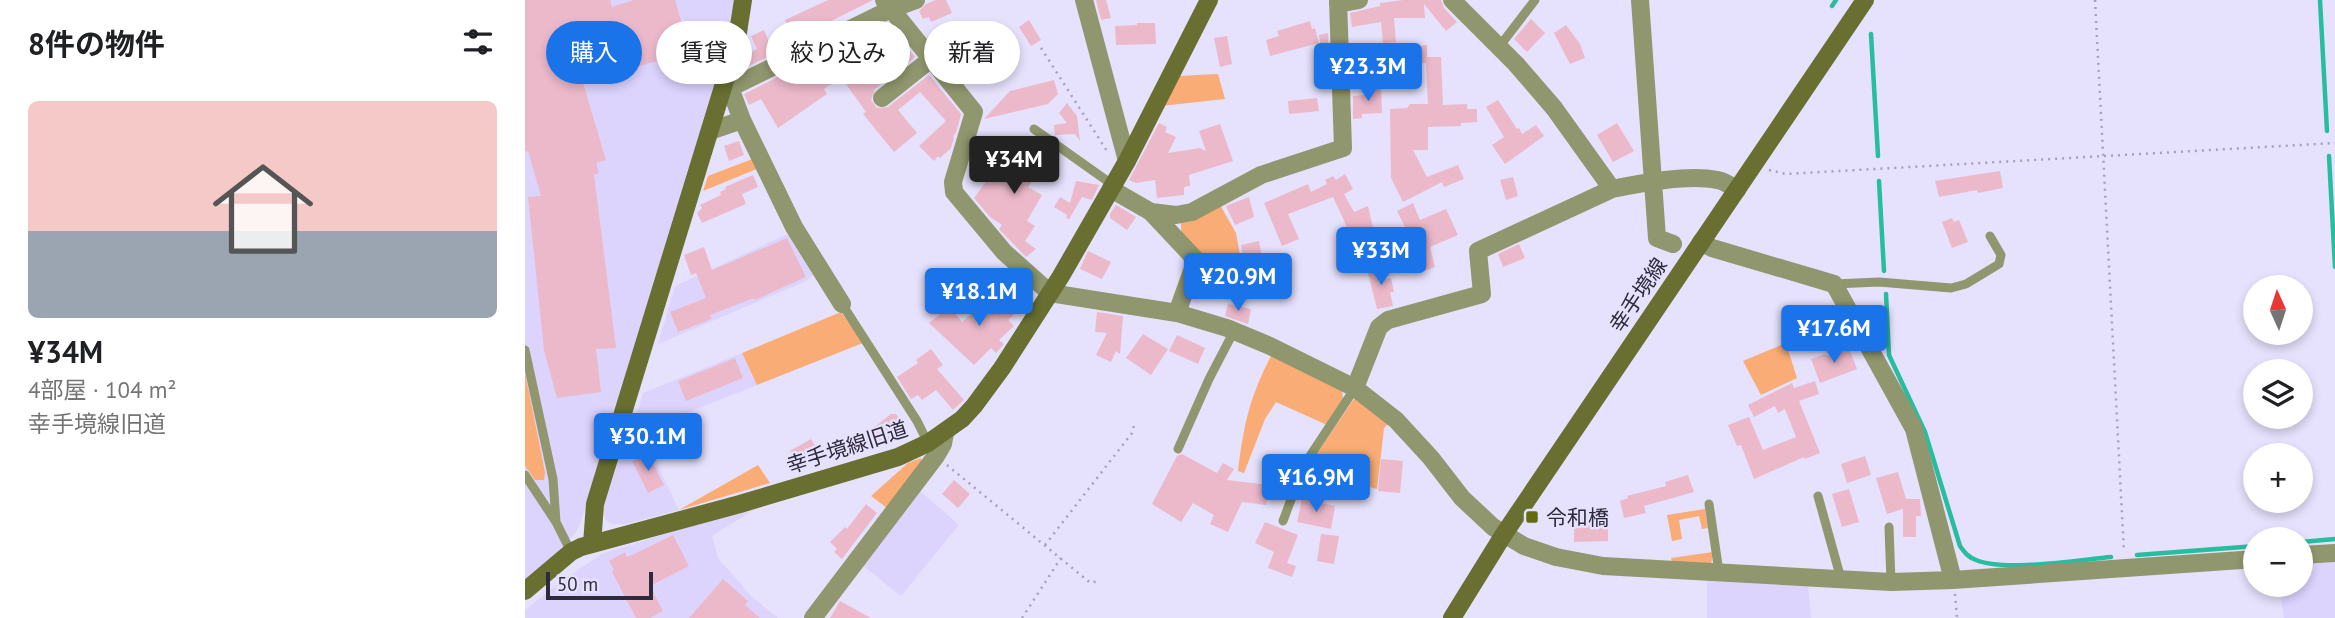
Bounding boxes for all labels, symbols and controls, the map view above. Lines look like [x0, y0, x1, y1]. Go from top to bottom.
chip: 購入 [546, 21, 642, 84]
chip: 賃貸 [656, 21, 752, 84]
chip: 絞り込み [766, 21, 910, 84]
chip: 新着 [924, 21, 1020, 84]
icon: filters [459, 23, 497, 61]
text: 8件の物件 [28, 24, 165, 63]
pin: ¥23.3M [1311, 43, 1425, 103]
text: ¥23.3M [1330, 51, 1406, 80]
pin: ¥34M [973, 136, 1055, 196]
text: ¥34M [985, 144, 1043, 173]
icon: home [200, 146, 326, 272]
pin: ¥33M [1340, 228, 1422, 287]
text: ¥33M [1352, 235, 1410, 264]
street label: 幸手境線 [1603, 253, 1673, 337]
pin: ¥20.9M [1181, 254, 1295, 313]
text: ¥20.9M [1200, 261, 1276, 290]
pin: ¥18.1M [922, 268, 1036, 328]
north arrow [2243, 275, 2313, 345]
map controls [2243, 275, 2313, 597]
text: ¥18.1M [941, 276, 1017, 305]
pin: ¥17.6M [1777, 306, 1891, 365]
text: ¥17.6M [1797, 313, 1871, 342]
text: ¥34M [28, 332, 103, 371]
button: layers [2243, 359, 2313, 429]
text: 4部屋 · 104 m² [28, 375, 176, 404]
text: 幸手境線旧道 [28, 409, 166, 438]
pin: ¥30.1M [591, 414, 705, 473]
street label: 幸手境線旧道 [783, 415, 911, 479]
text: ¥30.1M [610, 421, 686, 450]
button: + [2243, 443, 2313, 513]
pin: ¥16.9M [1259, 454, 1373, 514]
text: ¥16.9M [1278, 462, 1354, 491]
place label: 令和橋 [1546, 504, 1609, 531]
marker: 令和橋 [1524, 509, 1540, 525]
button: − [2243, 527, 2313, 597]
scale bar [546, 569, 653, 601]
text: 50 m [557, 572, 598, 596]

